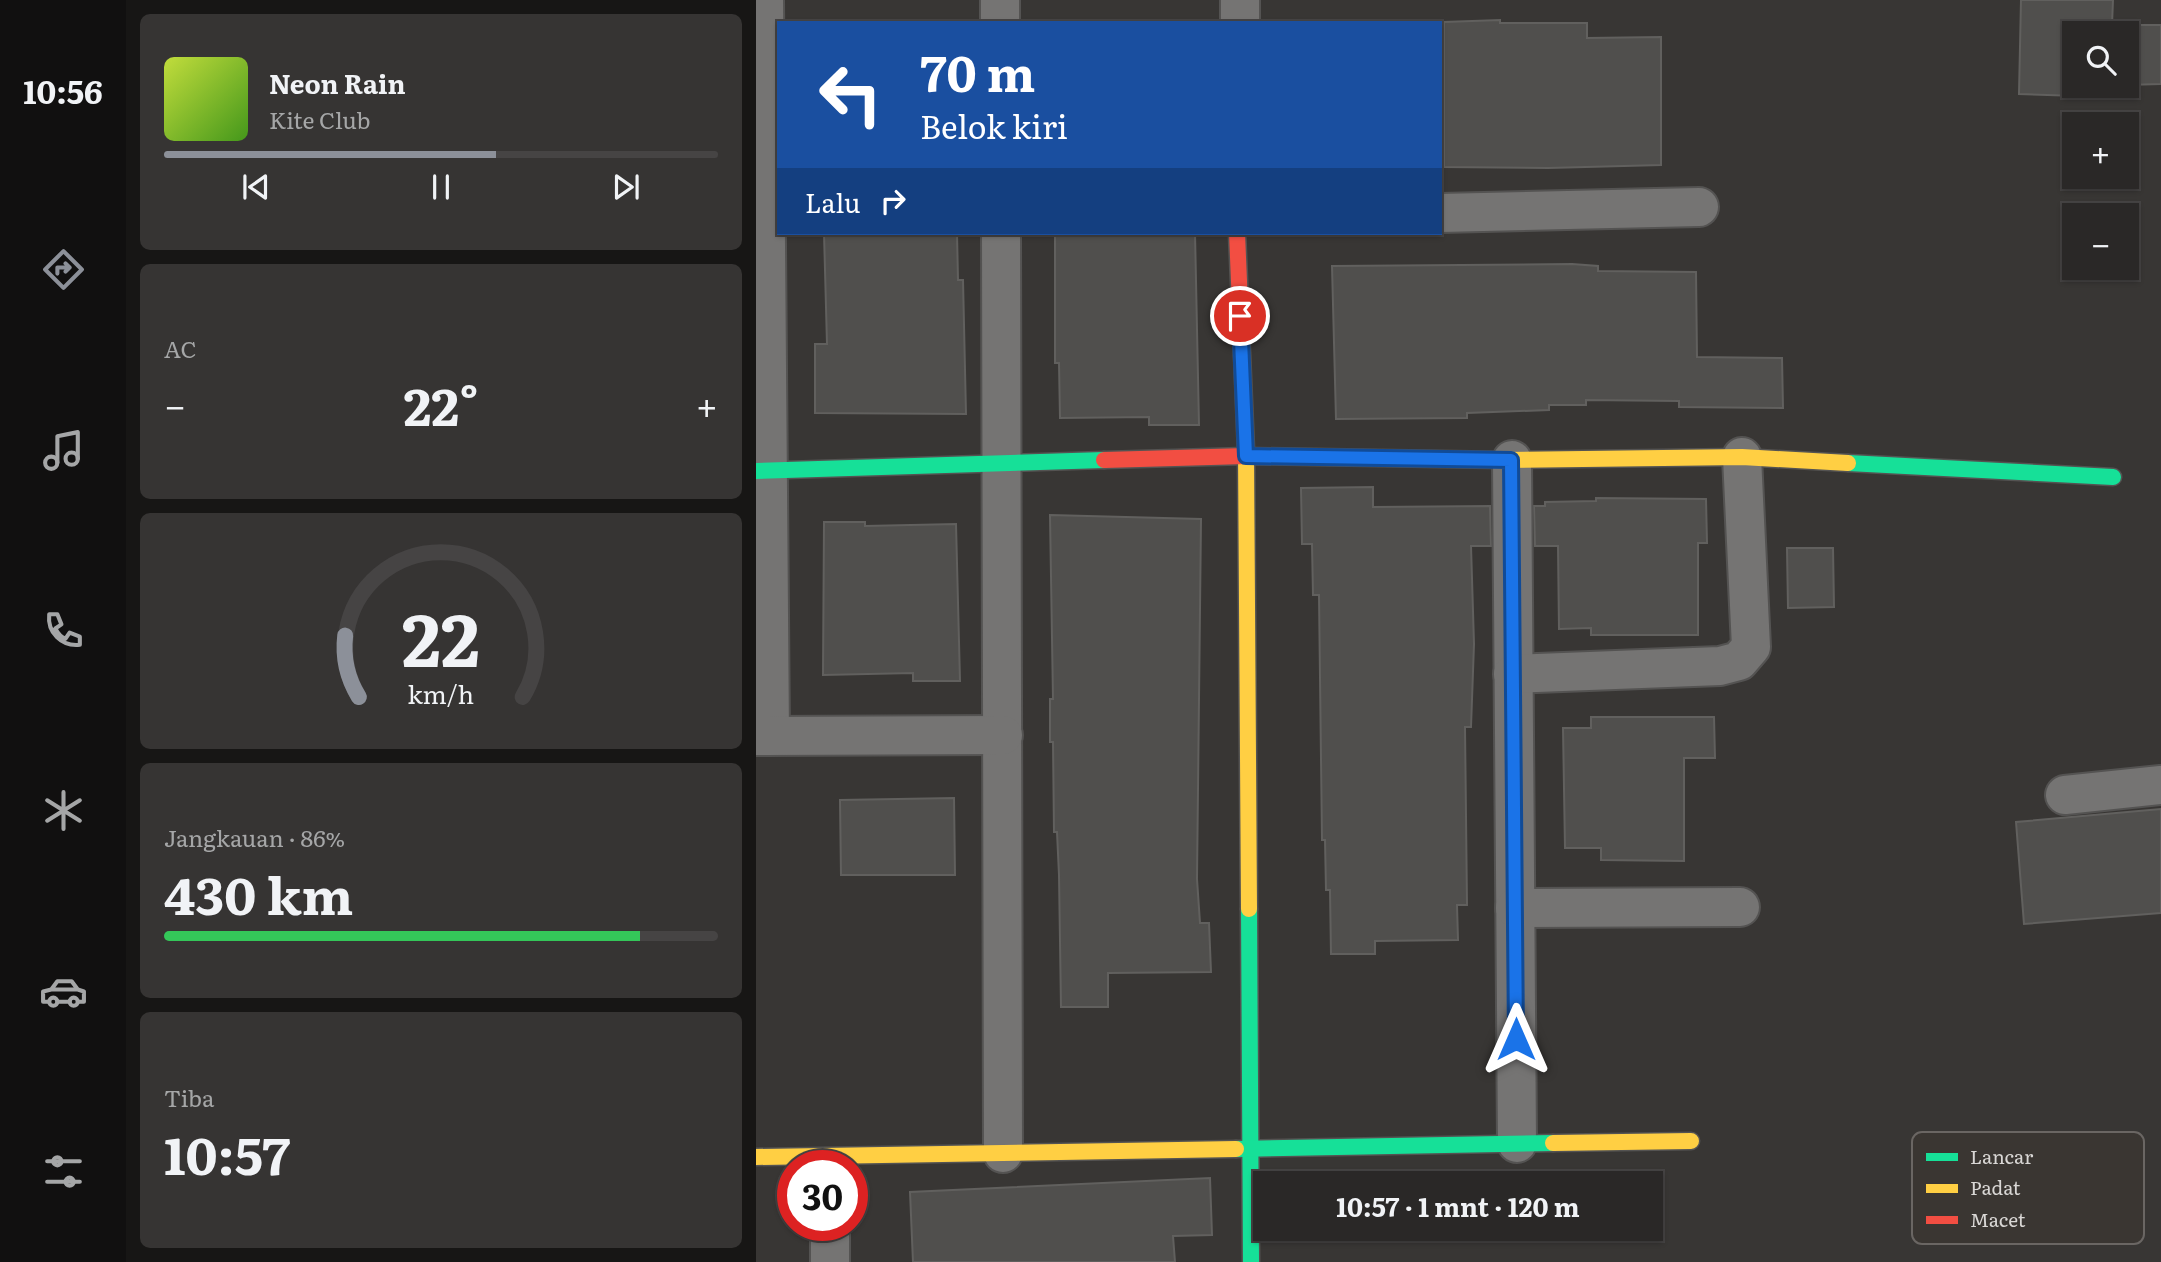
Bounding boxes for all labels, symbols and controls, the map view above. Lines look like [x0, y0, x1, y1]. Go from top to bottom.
map controls [2062, 21, 2139, 280]
button: search [2062, 21, 2139, 98]
text: 70 m [920, 34, 1035, 107]
icon: left [805, 49, 896, 140]
text: Neon Rain [269, 63, 406, 102]
text: 10:56 [23, 66, 103, 114]
text: Belok kiri [920, 101, 1068, 149]
text: Kite Club [269, 102, 370, 136]
button: + [2062, 112, 2139, 189]
icon: previous [237, 168, 275, 206]
icon: pause [422, 168, 460, 206]
icon: next [607, 168, 645, 206]
text: Lalu [805, 182, 860, 221]
icon: right [874, 182, 912, 220]
button: − [2062, 203, 2139, 280]
icon: directions [39, 245, 88, 294]
pin [1210, 286, 1270, 346]
icon: arrive [1221, 297, 1259, 335]
text: AC [164, 331, 197, 365]
text: 22° [403, 365, 479, 442]
text: − [164, 375, 186, 432]
text: + [696, 375, 718, 432]
icon: music [39, 426, 88, 475]
text: 22 [402, 581, 480, 689]
icon: phone [39, 606, 88, 655]
text: km/h [408, 675, 474, 712]
icon: climate [39, 786, 88, 835]
text: Jangkauan · 86% [164, 820, 345, 854]
text: 430 km [164, 854, 353, 931]
icon: car [39, 967, 88, 1016]
position arrow [1479, 1002, 1553, 1076]
text: Tiba [164, 1080, 214, 1114]
text: 10:57 [164, 1114, 290, 1191]
legend [1912, 1132, 2144, 1244]
text: Lancar [1970, 1142, 2033, 1170]
icon: filters [39, 1147, 88, 1196]
speed limit sign: 30 [777, 1150, 868, 1241]
text: Padat [1970, 1173, 2021, 1201]
text: 10:57 · 1 mnt · 120 m [1336, 1186, 1580, 1225]
text: Macet [1970, 1205, 2026, 1233]

